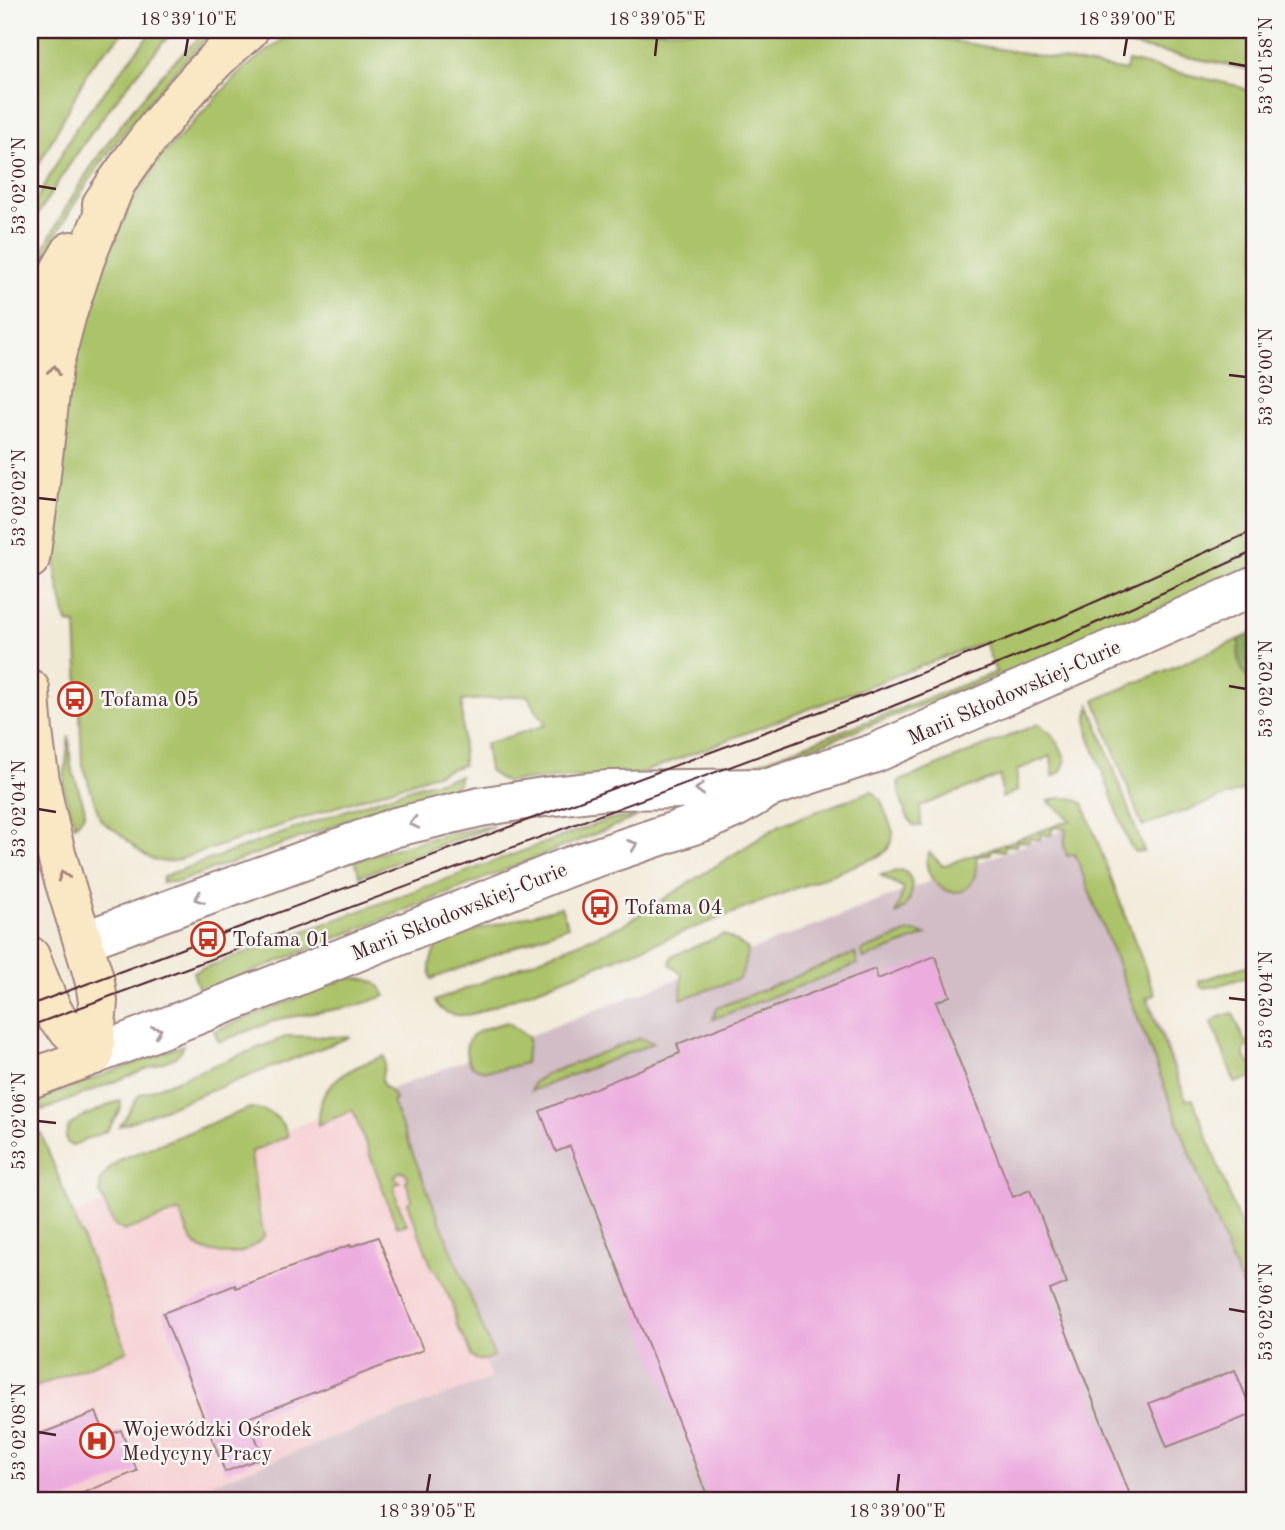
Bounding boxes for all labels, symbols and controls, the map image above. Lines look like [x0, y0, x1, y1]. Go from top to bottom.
text: 18°39'10"E [140, 11, 236, 29]
text: 18°39'05"E [609, 11, 705, 29]
text: 18°39'00"E [1079, 11, 1175, 29]
text: 53°01'58"N [1258, 17, 1276, 115]
text: 53°02'00"N [11, 137, 29, 235]
text: 53°02'00"N [1258, 328, 1276, 426]
one-way arrow [46, 364, 61, 376]
text: 53°02'02"N [11, 449, 29, 547]
street label: Marii Skłodowskiej-Curie [905, 637, 1124, 750]
text: 53°02'02"N [1258, 640, 1276, 738]
bus stop icon: Tofama 05 [56, 680, 94, 718]
place label: Tofama 05 [100, 690, 199, 711]
text: 53°02'04"N [11, 760, 29, 858]
one-way arrow [695, 781, 705, 797]
one-way arrow [408, 815, 420, 829]
one-way arrow [627, 839, 639, 853]
street label: Marii Skłodowskiej-Curie [349, 860, 570, 965]
one-way arrow [57, 870, 71, 882]
bus stop icon: Tofama 04 [581, 888, 619, 926]
one-way arrow [194, 890, 206, 904]
place label: Tofama 04 [624, 898, 723, 919]
bus stop icon: Tofama 01 [189, 920, 227, 958]
place label: Tofama 01 [232, 930, 331, 951]
text: 53°02'04"N [1258, 951, 1276, 1049]
one-way arrow [151, 1025, 163, 1039]
text: 53°02'06"N [11, 1072, 29, 1170]
text: 53°02'06"N [1258, 1263, 1276, 1361]
text: 53°02'08"N [11, 1383, 29, 1481]
place label: Wojewódzki Ośrodek Medycyny Pracy [122, 1420, 312, 1465]
hospital icon: Wojewódzki Ośrodek Medycyny Pracy [78, 1422, 116, 1460]
text: 18°39'05"E [379, 1503, 475, 1521]
text: 18°39'00"E [849, 1503, 945, 1521]

